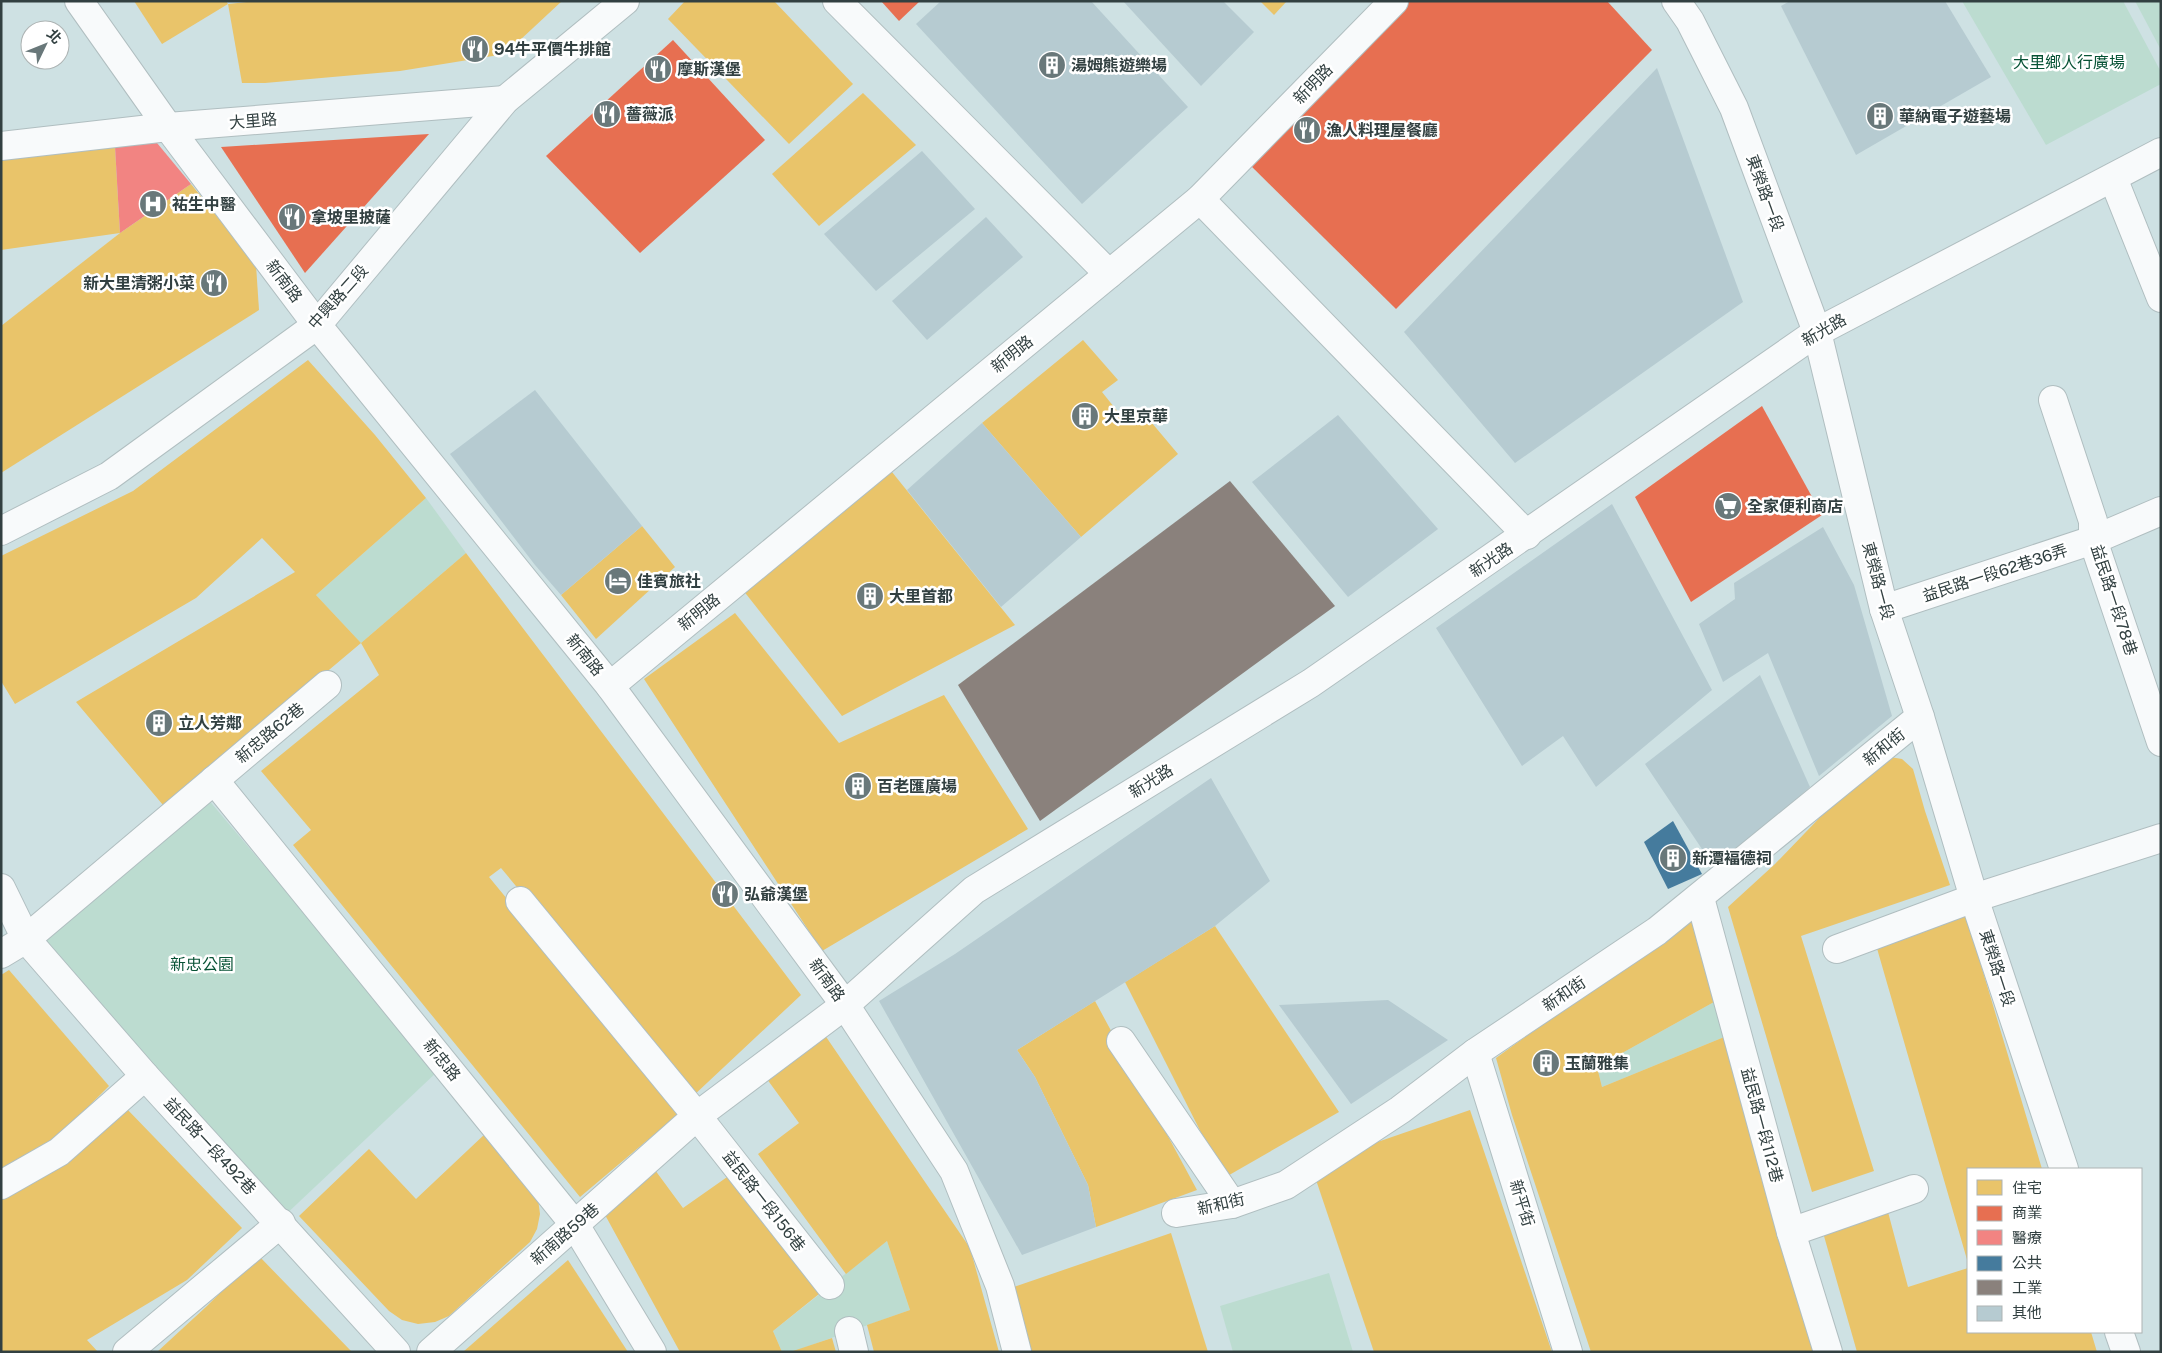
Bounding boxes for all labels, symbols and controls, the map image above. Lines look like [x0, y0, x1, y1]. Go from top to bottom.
north arrow [20, 20, 70, 70]
text: 北 [44, 26, 65, 47]
restaurant icon: 94牛平價牛排館 [460, 34, 490, 64]
place label: 94牛平價牛排館 [494, 40, 611, 59]
building icon: 湯姆熊遊樂場 [1037, 50, 1067, 80]
park label: 大里鄉人行廣場 [2013, 53, 2125, 72]
restaurant icon: 摩斯漢堡 [643, 54, 673, 84]
place label: 湯姆熊遊樂場 [1071, 56, 1167, 75]
place label: 摩斯漢堡 [677, 60, 741, 79]
street label: 新明路 [1289, 60, 1337, 108]
restaurant icon: 薔薇派 [592, 99, 622, 129]
building icon: 華納電子遊藝場 [1865, 101, 1895, 131]
place label: 薔薇派 [626, 105, 674, 124]
place label: 華納電子遊藝場 [1899, 107, 2011, 126]
street label: 大里路 [228, 109, 278, 133]
restaurant icon: 漁人料理屋餐廳 [1292, 115, 1322, 145]
place label: 漁人料理屋餐廳 [1326, 121, 1438, 140]
street label: 東榮路一段 [1742, 152, 1788, 234]
hospital icon: 𧙗生中醫 [138, 189, 168, 219]
place label: 𧙗生中醫 [172, 195, 236, 214]
restaurant icon: 拿坡里披薩 [277, 202, 307, 232]
place label: 拿坡里披薩 [311, 208, 391, 227]
street label: 新南路 [262, 256, 306, 306]
street label: 中興路二段 [304, 261, 372, 333]
restaurant icon: 新大里清粥小菜 [199, 268, 229, 298]
place label: 新大里清粥小菜 [83, 274, 195, 293]
street label: 新光路 [1798, 310, 1850, 350]
street label: 新明路 [987, 332, 1037, 376]
building icon: 大里京華 [1070, 401, 1100, 431]
place label: 大里京華 [1104, 407, 1168, 426]
supermarket icon: 全家便利商店 [1713, 491, 1743, 521]
place label: 全家便利商店 [1747, 497, 1843, 516]
street label: 新光路 [1466, 539, 1516, 581]
street label: 東榮路一段 [1858, 540, 1898, 622]
street label: 益民路一段62巷36弄 [1920, 541, 2070, 605]
street label: 益民路一段78巷 [2087, 542, 2141, 658]
hotel icon: 佳賓旅社 [603, 566, 633, 596]
place label: 佳賓旅社 [637, 572, 701, 591]
building icon: 大里首都 [855, 581, 885, 611]
place label: 大里首都 [889, 587, 953, 606]
street label: 新明路 [674, 590, 724, 634]
street label: 新南路 [563, 630, 607, 680]
street label: 新忠路62巷 [232, 699, 308, 767]
building icon: 立人芳鄰 [144, 708, 174, 738]
place label: 立人芳鄰 [178, 714, 242, 733]
street label: 新和街 [1859, 725, 1909, 769]
street label: 新光路 [1126, 760, 1176, 802]
building icon: 百老匯廣場 [843, 771, 873, 801]
place label: 百老匯廣場 [877, 777, 957, 796]
building icon: 新潭褔德祠 [1658, 843, 1688, 873]
place label: 新潭褔德祠 [1692, 849, 1772, 868]
restaurant icon: 弘爺漢堡 [710, 879, 740, 909]
place label: 弘爺漢堡 [744, 885, 808, 904]
street label: 東榮路一段 [1976, 927, 2018, 1009]
park label: 新忠公園 [170, 955, 234, 974]
street label: 新南路 [805, 955, 849, 1005]
street label: 新和街 [1539, 973, 1589, 1015]
street label: 新忠路 [420, 1035, 464, 1085]
building icon: 玉蘭雅集 [1531, 1048, 1561, 1078]
place label: 玉蘭雅集 [1565, 1054, 1629, 1073]
street label: 益民路一段112巷 [1737, 1065, 1787, 1185]
street label: 益民路一段492巷 [160, 1094, 260, 1198]
street label: 益民路一段156巷 [719, 1147, 809, 1255]
legend [1967, 1168, 2142, 1333]
street label: 新平街 [1506, 1177, 1538, 1229]
text: 住宅 [2012, 1179, 2042, 1196]
street label: 新和街 [1195, 1189, 1247, 1219]
street label: 新南路59巷 [527, 1199, 603, 1269]
text: 商業 [2012, 1204, 2042, 1221]
text: 醫療 [2012, 1229, 2042, 1246]
text: 公共 [2012, 1254, 2042, 1271]
text: 工業 [2012, 1279, 2042, 1296]
text: 其他 [2012, 1304, 2042, 1321]

